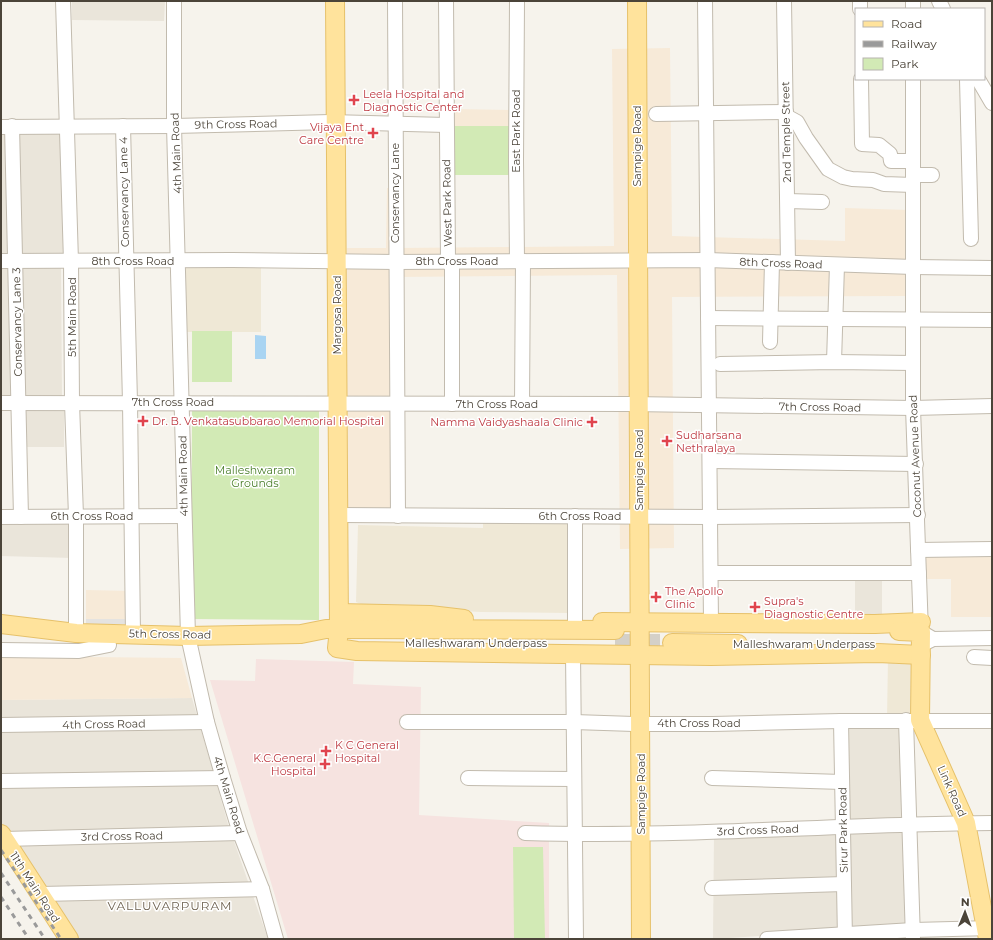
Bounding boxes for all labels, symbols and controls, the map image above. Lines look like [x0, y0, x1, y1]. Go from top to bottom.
legend [855, 8, 985, 80]
text: Road [891, 16, 922, 31]
text: Railway [891, 36, 937, 51]
text: Park [891, 56, 919, 71]
street label: 2nd Temple Street [778, 81, 794, 183]
place label: Leela Hospital and Diagnostic Center [363, 87, 465, 114]
street label: East Park Road [509, 89, 523, 173]
marker: Leela Hospital and Diagnostic Center [348, 94, 360, 106]
street label: Sampige Road [630, 105, 644, 187]
street label: 4th Main Road [168, 112, 184, 194]
street label: 9th Cross Road [194, 116, 278, 132]
place label: Vijaya Ent Care Centre [299, 120, 365, 147]
marker: Vijaya Ent Care Centre [367, 127, 379, 139]
street label: Conservancy Lane 4 [116, 136, 132, 247]
street label: Conservancy Lane [388, 143, 402, 243]
street label: West Park Road [439, 159, 455, 247]
street label: 8th Cross Road [91, 254, 175, 268]
street label: 8th Cross Road [415, 254, 499, 268]
street label: 8th Cross Road [739, 255, 823, 271]
street label: Conservancy Lane 3 [9, 267, 25, 377]
street label: Margosa Road [330, 275, 344, 355]
street label: 5th Main Road [65, 277, 79, 357]
street label: Coconut Avenue Road [906, 394, 924, 518]
street label: 7th Cross Road [132, 395, 214, 409]
street label: 7th Cross Road [456, 397, 538, 411]
street label: 7th Cross Road [779, 399, 861, 415]
place label: Dr. B. Venkatasubbarao Memorial Hospital [152, 414, 384, 428]
marker: Dr. B. Venkatasubbarao Memorial Hospital [137, 415, 149, 427]
place label: Namma Vaidyashaala Clinic [430, 415, 583, 429]
marker: Namma Vaidyashaala Clinic [586, 416, 598, 428]
place label: Sudharsana Nethralaya [676, 428, 742, 455]
street label: Sampige Road [632, 429, 646, 511]
street label: 4th Main Road [175, 435, 191, 517]
marker: Sudharsana Nethralaya [661, 435, 673, 447]
park label: Malleshwaram Grounds [215, 463, 295, 490]
street label: 6th Cross Road [51, 509, 133, 523]
street label: 6th Cross Road [539, 509, 621, 523]
place label: The Apollo Clinic [665, 584, 723, 611]
marker: The Apollo Clinic [650, 591, 662, 603]
place label: Supra's Diagnostic Centre [764, 594, 864, 621]
marker: Supra's Diagnostic Centre [749, 601, 761, 613]
street label: 5th Cross Road [129, 626, 211, 642]
street label: Malleshwaram Underpass [405, 636, 548, 650]
street label: Malleshwaram Underpass [733, 637, 876, 651]
street label: 4th Cross Road [62, 716, 146, 732]
street label: 4th Cross Road [657, 716, 741, 730]
place label: K C General Hospital [335, 738, 399, 765]
marker: K C General Hospital [320, 745, 332, 757]
place label: K.C.General Hospital [253, 751, 316, 778]
street label: Sampige Road [634, 753, 648, 835]
street label: 4th Main Road [210, 754, 248, 836]
marker: K.C.General Hospital [319, 758, 331, 770]
street label: Link Road [934, 763, 970, 819]
street label: Sirur Park Road [835, 787, 851, 873]
street label: 3rd Cross Road [717, 822, 799, 838]
street label: 3rd Cross Road [81, 828, 163, 844]
street label: 11th Main Road [7, 849, 63, 925]
north arrow [945, 892, 985, 932]
text: N [961, 895, 970, 909]
district label: VALLUVARPURAM [107, 898, 233, 913]

